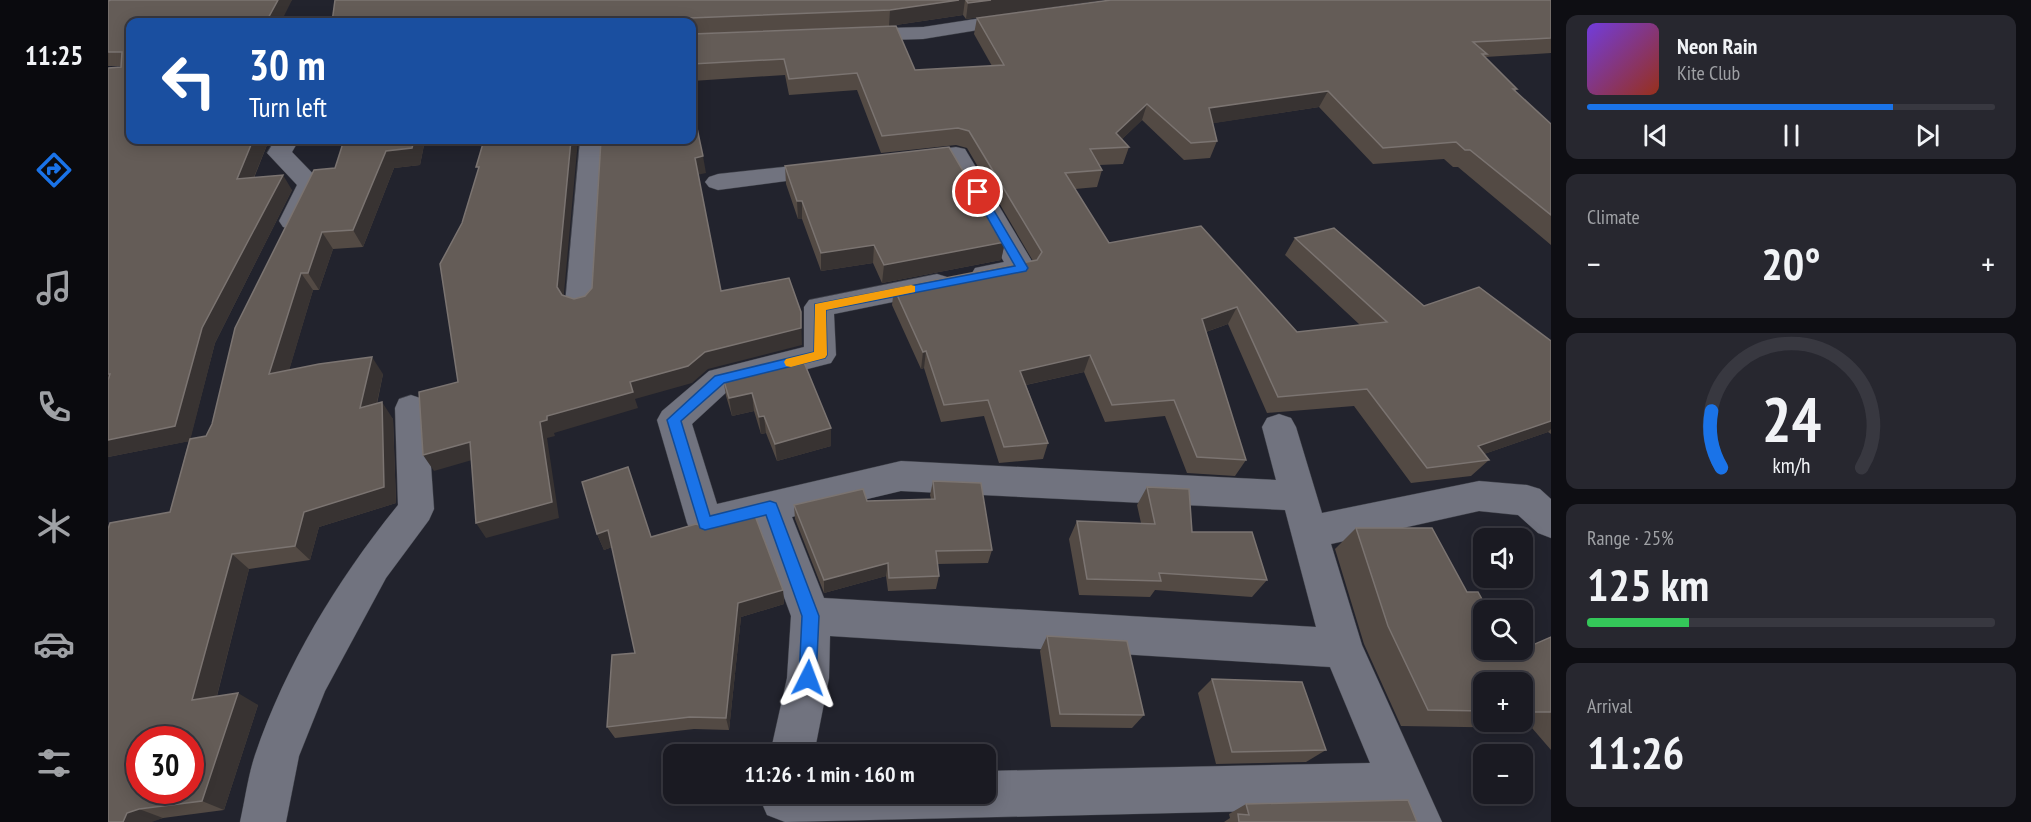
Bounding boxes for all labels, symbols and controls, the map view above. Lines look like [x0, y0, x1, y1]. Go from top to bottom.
text: Neon Rain [1677, 32, 1757, 60]
text: 30 m [249, 37, 326, 92]
text: 11:25 [25, 38, 83, 72]
icon: left [150, 42, 228, 120]
text: Kite Club [1677, 60, 1740, 86]
text: Turn left [249, 90, 327, 124]
icon: previous [1639, 119, 1672, 152]
icon: pause [1775, 119, 1808, 152]
icon: next [1911, 119, 1944, 152]
icon: directions [33, 149, 75, 191]
pin [952, 166, 1003, 217]
icon: arrive [961, 175, 994, 208]
text: Climate [1587, 204, 1640, 230]
text: 20° [1761, 234, 1821, 292]
text: − [1587, 242, 1601, 285]
text: + [1981, 242, 1995, 285]
icon: music [33, 267, 75, 309]
text: 24 [1761, 378, 1821, 459]
icon: phone [33, 386, 75, 428]
text: km/h [1772, 451, 1810, 479]
icon: climate [33, 505, 75, 547]
text: Range · 25% [1587, 525, 1674, 551]
map controls [1473, 528, 1533, 804]
button: sound [1473, 528, 1533, 588]
text: 125 km [1587, 555, 1709, 613]
button: search [1473, 600, 1533, 660]
icon: car [33, 623, 75, 665]
position arrow [776, 646, 840, 710]
button: + [1473, 672, 1533, 732]
text: Arrival [1587, 693, 1632, 719]
text: 11:26 [1587, 723, 1684, 781]
speed limit sign: 30 [126, 726, 204, 804]
icon: filters [33, 742, 75, 784]
button: − [1473, 744, 1533, 804]
text: 11:26 · 1 min · 160 m [744, 760, 915, 788]

